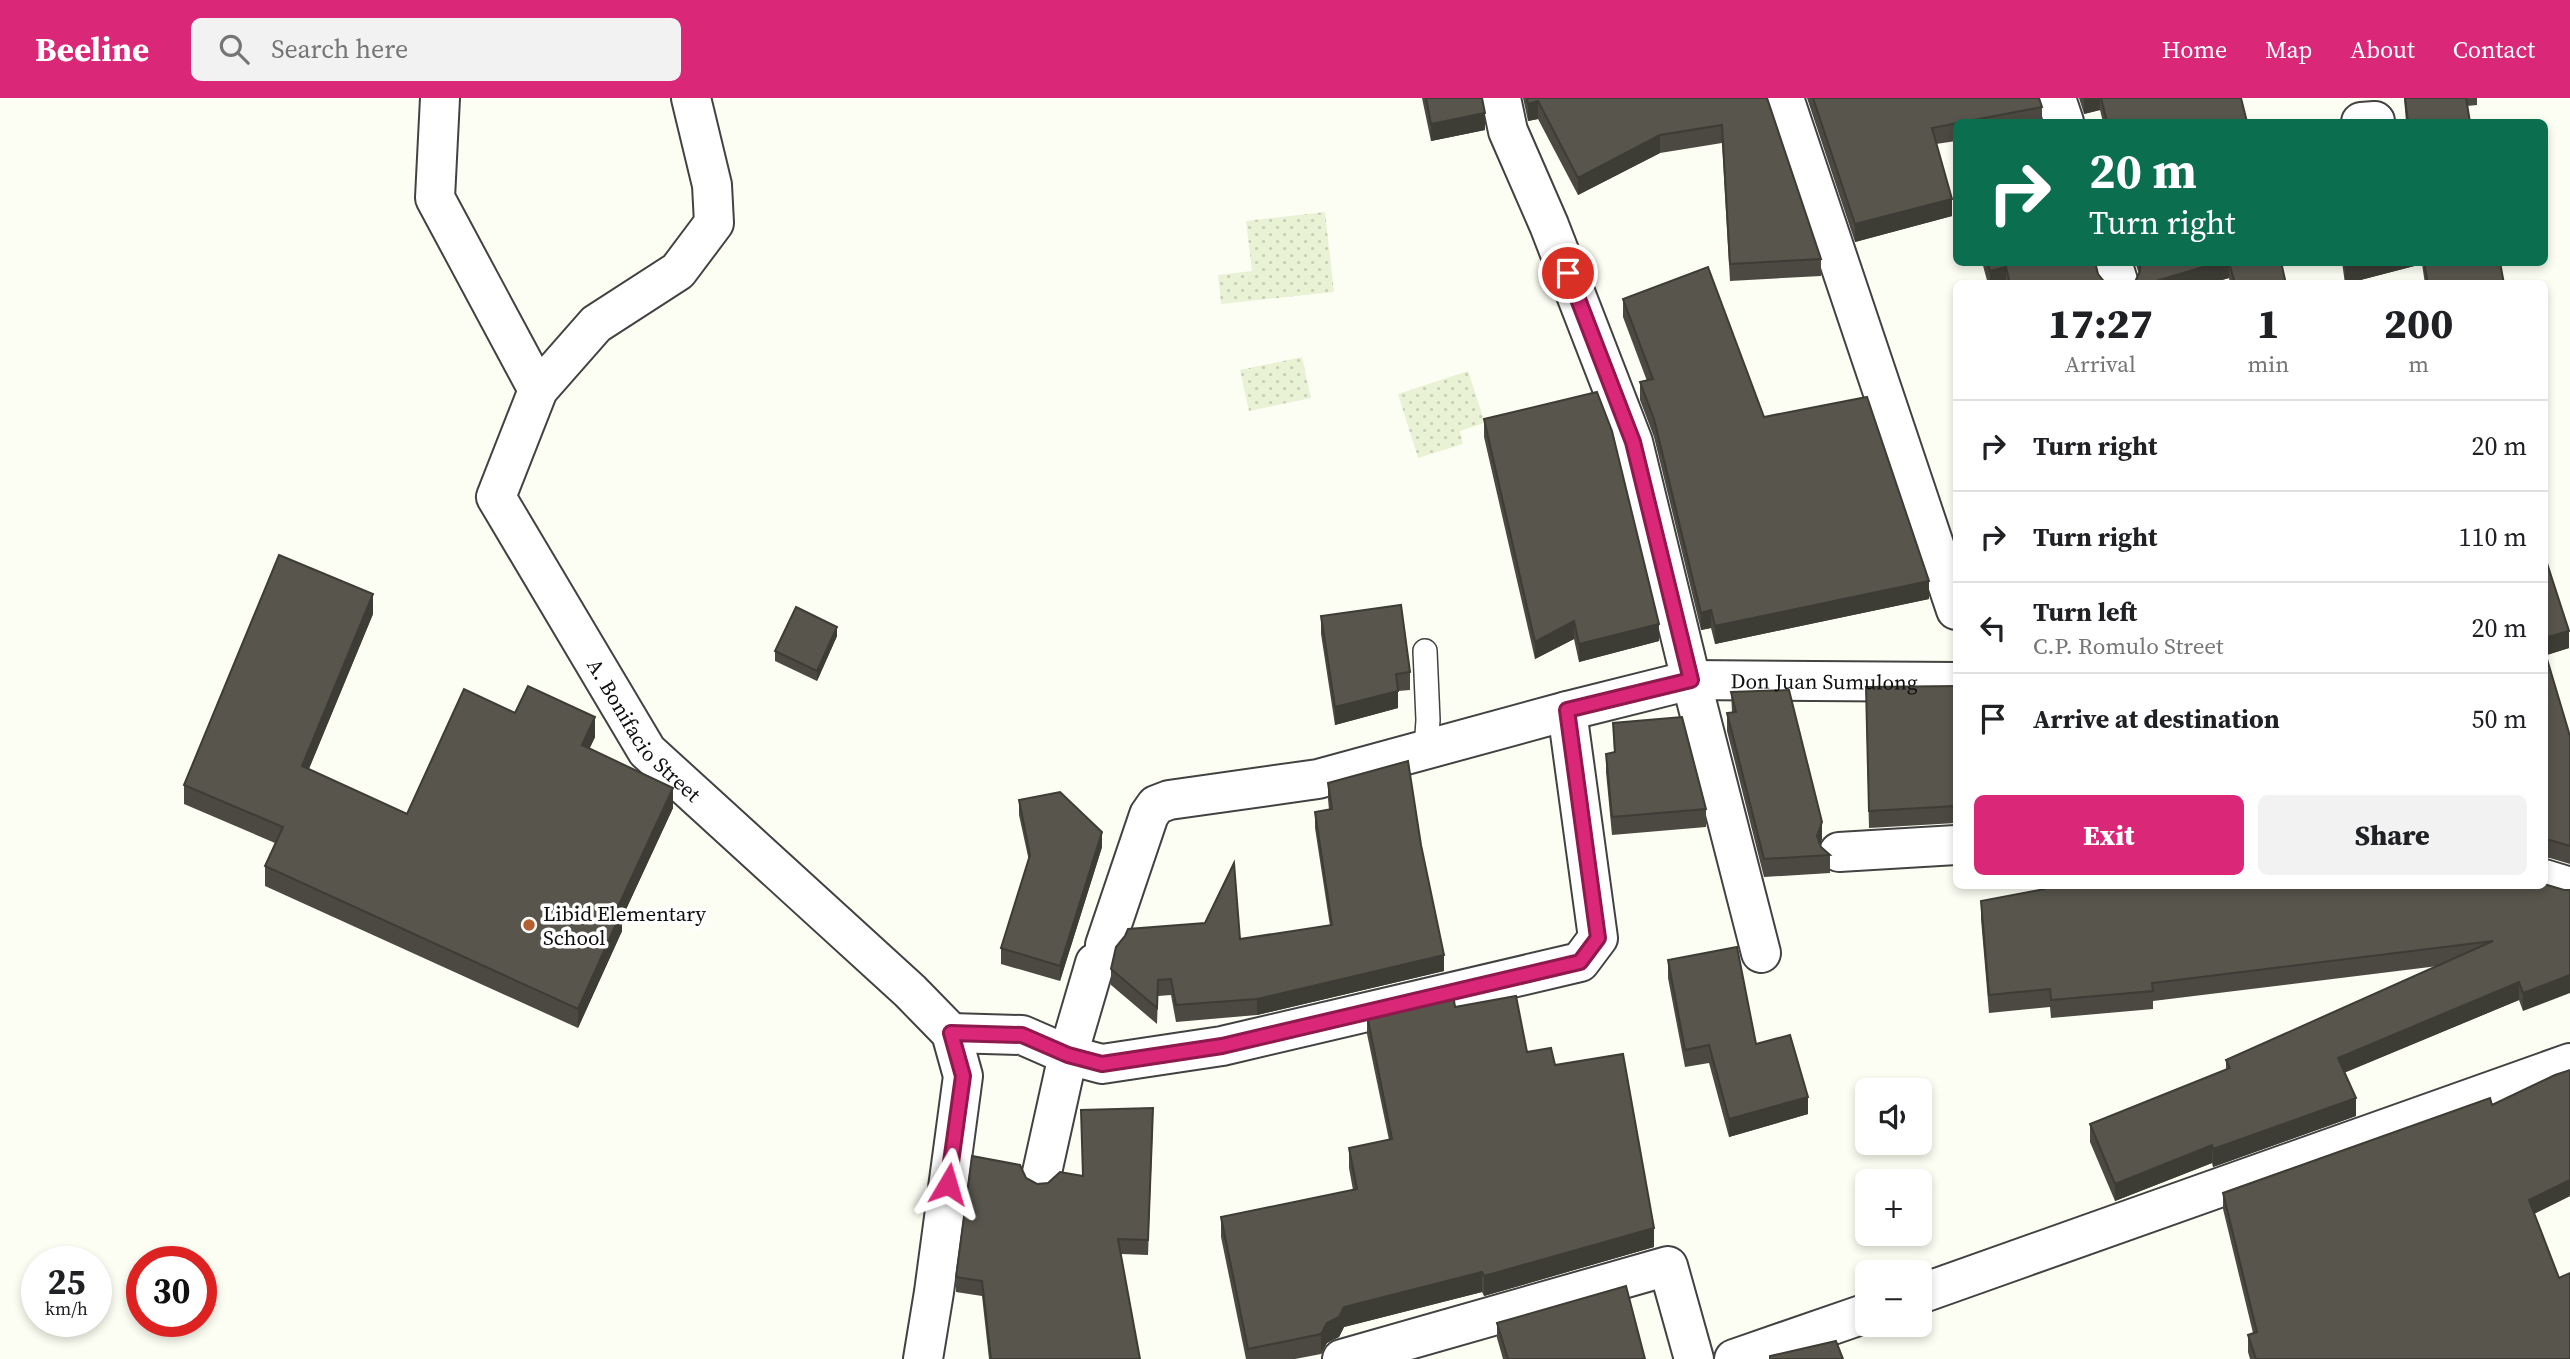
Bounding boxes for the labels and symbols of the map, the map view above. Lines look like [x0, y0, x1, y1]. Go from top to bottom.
pin [1538, 243, 1598, 303]
street label: A. Bonifacio Street [581, 653, 708, 808]
street label: Don Juan Sumulong [1731, 666, 1918, 696]
place label: Libid Elementary School [543, 899, 706, 952]
marker: Libid Elementary School [521, 917, 537, 933]
position arrow [911, 1147, 985, 1221]
speed limit sign: 30 [126, 1246, 217, 1337]

